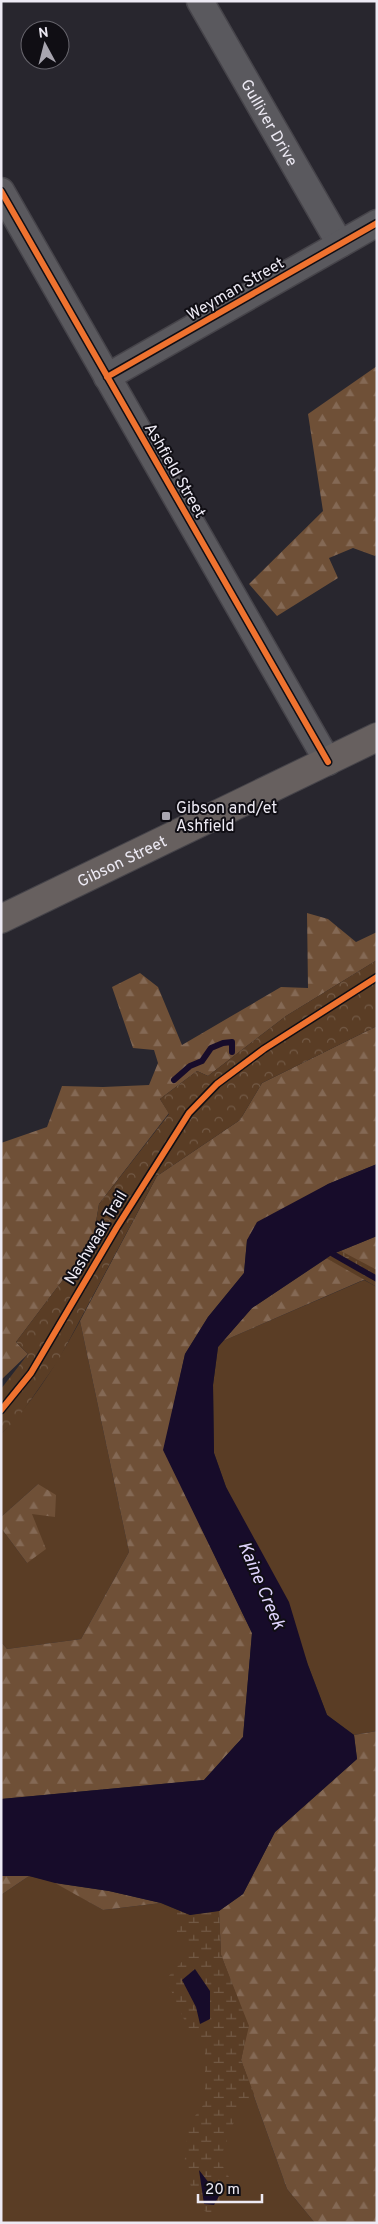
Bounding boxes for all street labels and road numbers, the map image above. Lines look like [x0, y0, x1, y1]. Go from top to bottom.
street label: Gulliver Drive [235, 76, 301, 170]
street label: Weyman Street [184, 254, 288, 326]
street label: Ashfield Street [139, 420, 210, 522]
street label: Gibson Street [74, 832, 171, 893]
street label: Nashwaak Trail [61, 1187, 133, 1289]

